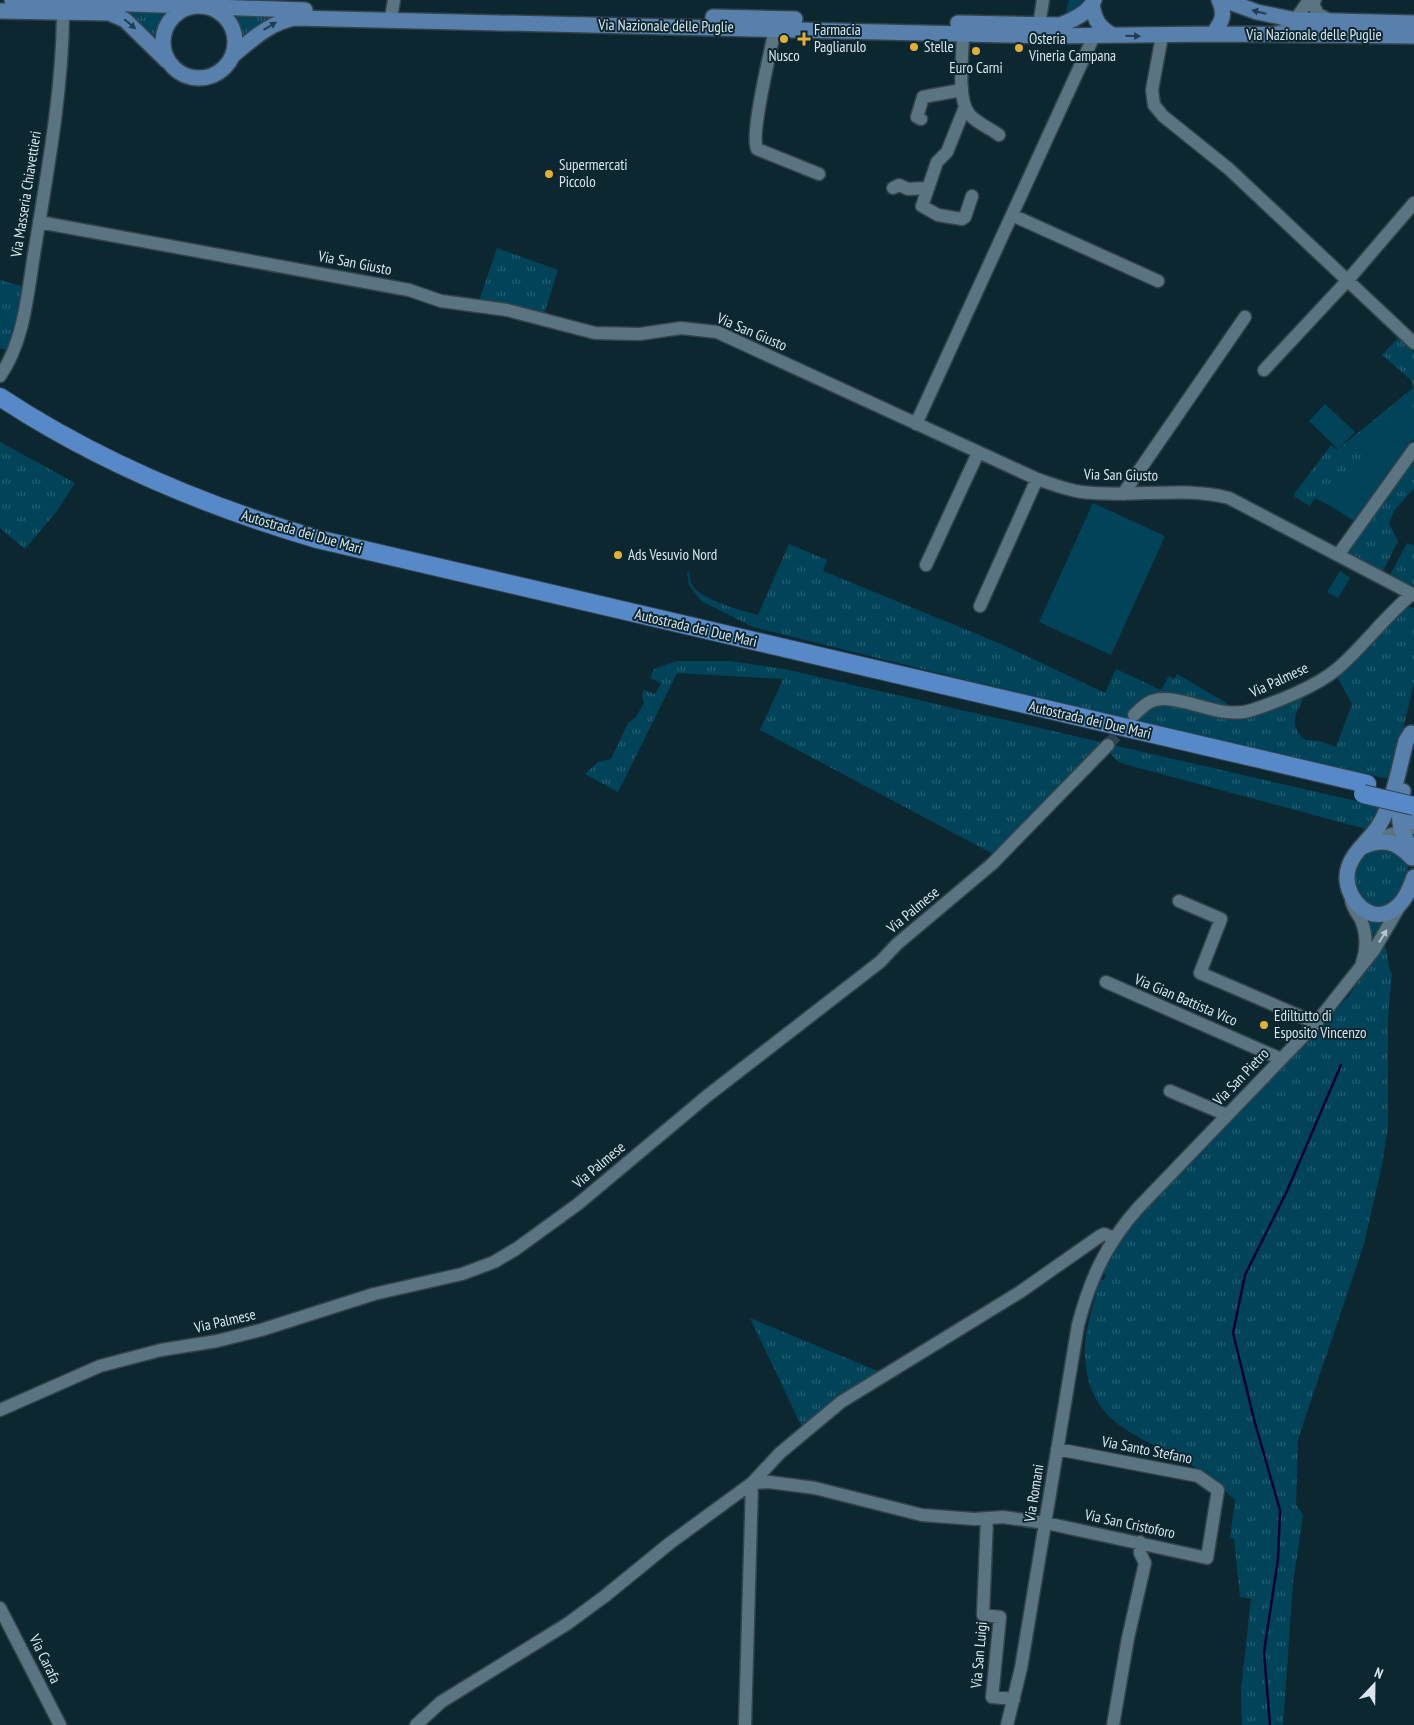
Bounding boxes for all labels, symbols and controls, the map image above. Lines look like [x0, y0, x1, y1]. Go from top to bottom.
one-way arrow [1252, 7, 1267, 15]
street label: Via Nazionale delle Puglie [597, 15, 734, 36]
one-way arrow [123, 18, 135, 30]
place label: Farmacia Pagliarulo [814, 20, 866, 56]
one-way arrow [264, 21, 277, 30]
street label: Via Nazionale delle Puglie [1245, 25, 1382, 44]
place label: Osteria Vineria Campana [1028, 29, 1116, 65]
one-way arrow [1125, 32, 1141, 40]
marker: Nusco [778, 33, 790, 45]
marker: Farmacia Pagliarulo [798, 33, 810, 45]
place label: Stelle [924, 37, 954, 56]
marker: Stelle [908, 41, 920, 53]
marker: Osteria Vineria Campana [1013, 42, 1025, 54]
marker: Euro Carni [970, 45, 982, 57]
place label: Nusco [768, 46, 800, 65]
place label: Euro Carni [949, 58, 1003, 77]
street label: Via Masseria Chiavettieri [6, 129, 45, 259]
place label: Supermercati Piccolo [559, 155, 628, 191]
marker: Supermercati Piccolo [543, 168, 555, 180]
street label: Via San Giusto [316, 246, 393, 279]
street label: Via San Giusto [713, 308, 790, 355]
street label: Via San Giusto [1083, 464, 1158, 485]
street label: Autostrada dei Due Mari [239, 505, 365, 558]
place label: Ads Vesuvio Nord [628, 545, 717, 564]
marker: Ads Vesuvio Nord [612, 549, 624, 561]
street label: Autostrada dei Due Mari [633, 604, 759, 651]
street label: Via Palmese [1246, 658, 1311, 702]
street label: Autostrada dei Due Mari [1027, 696, 1153, 743]
street label: Via Palmese [882, 882, 943, 938]
one-way arrow [1378, 929, 1387, 942]
street label: Via Gian Battista Vico [1131, 969, 1241, 1030]
place label: Ediltutto di Esposito Vincenzo [1274, 1006, 1367, 1042]
marker: Ediltutto di Esposito Vincenzo [1258, 1019, 1270, 1031]
street label: Via San Pietro [1208, 1044, 1273, 1110]
street label: Via Palmese [568, 1137, 629, 1193]
street label: Via Palmese [191, 1304, 257, 1337]
street label: Via Santo Stefano [1099, 1431, 1194, 1468]
street label: Via Romani [1019, 1463, 1047, 1524]
street label: Via San Cristoforo [1082, 1504, 1177, 1542]
street label: Via San Luigi [966, 1621, 991, 1690]
street label: Via Carafa [25, 1630, 65, 1686]
north arrow [1349, 1660, 1399, 1710]
text: N [1372, 1663, 1386, 1683]

